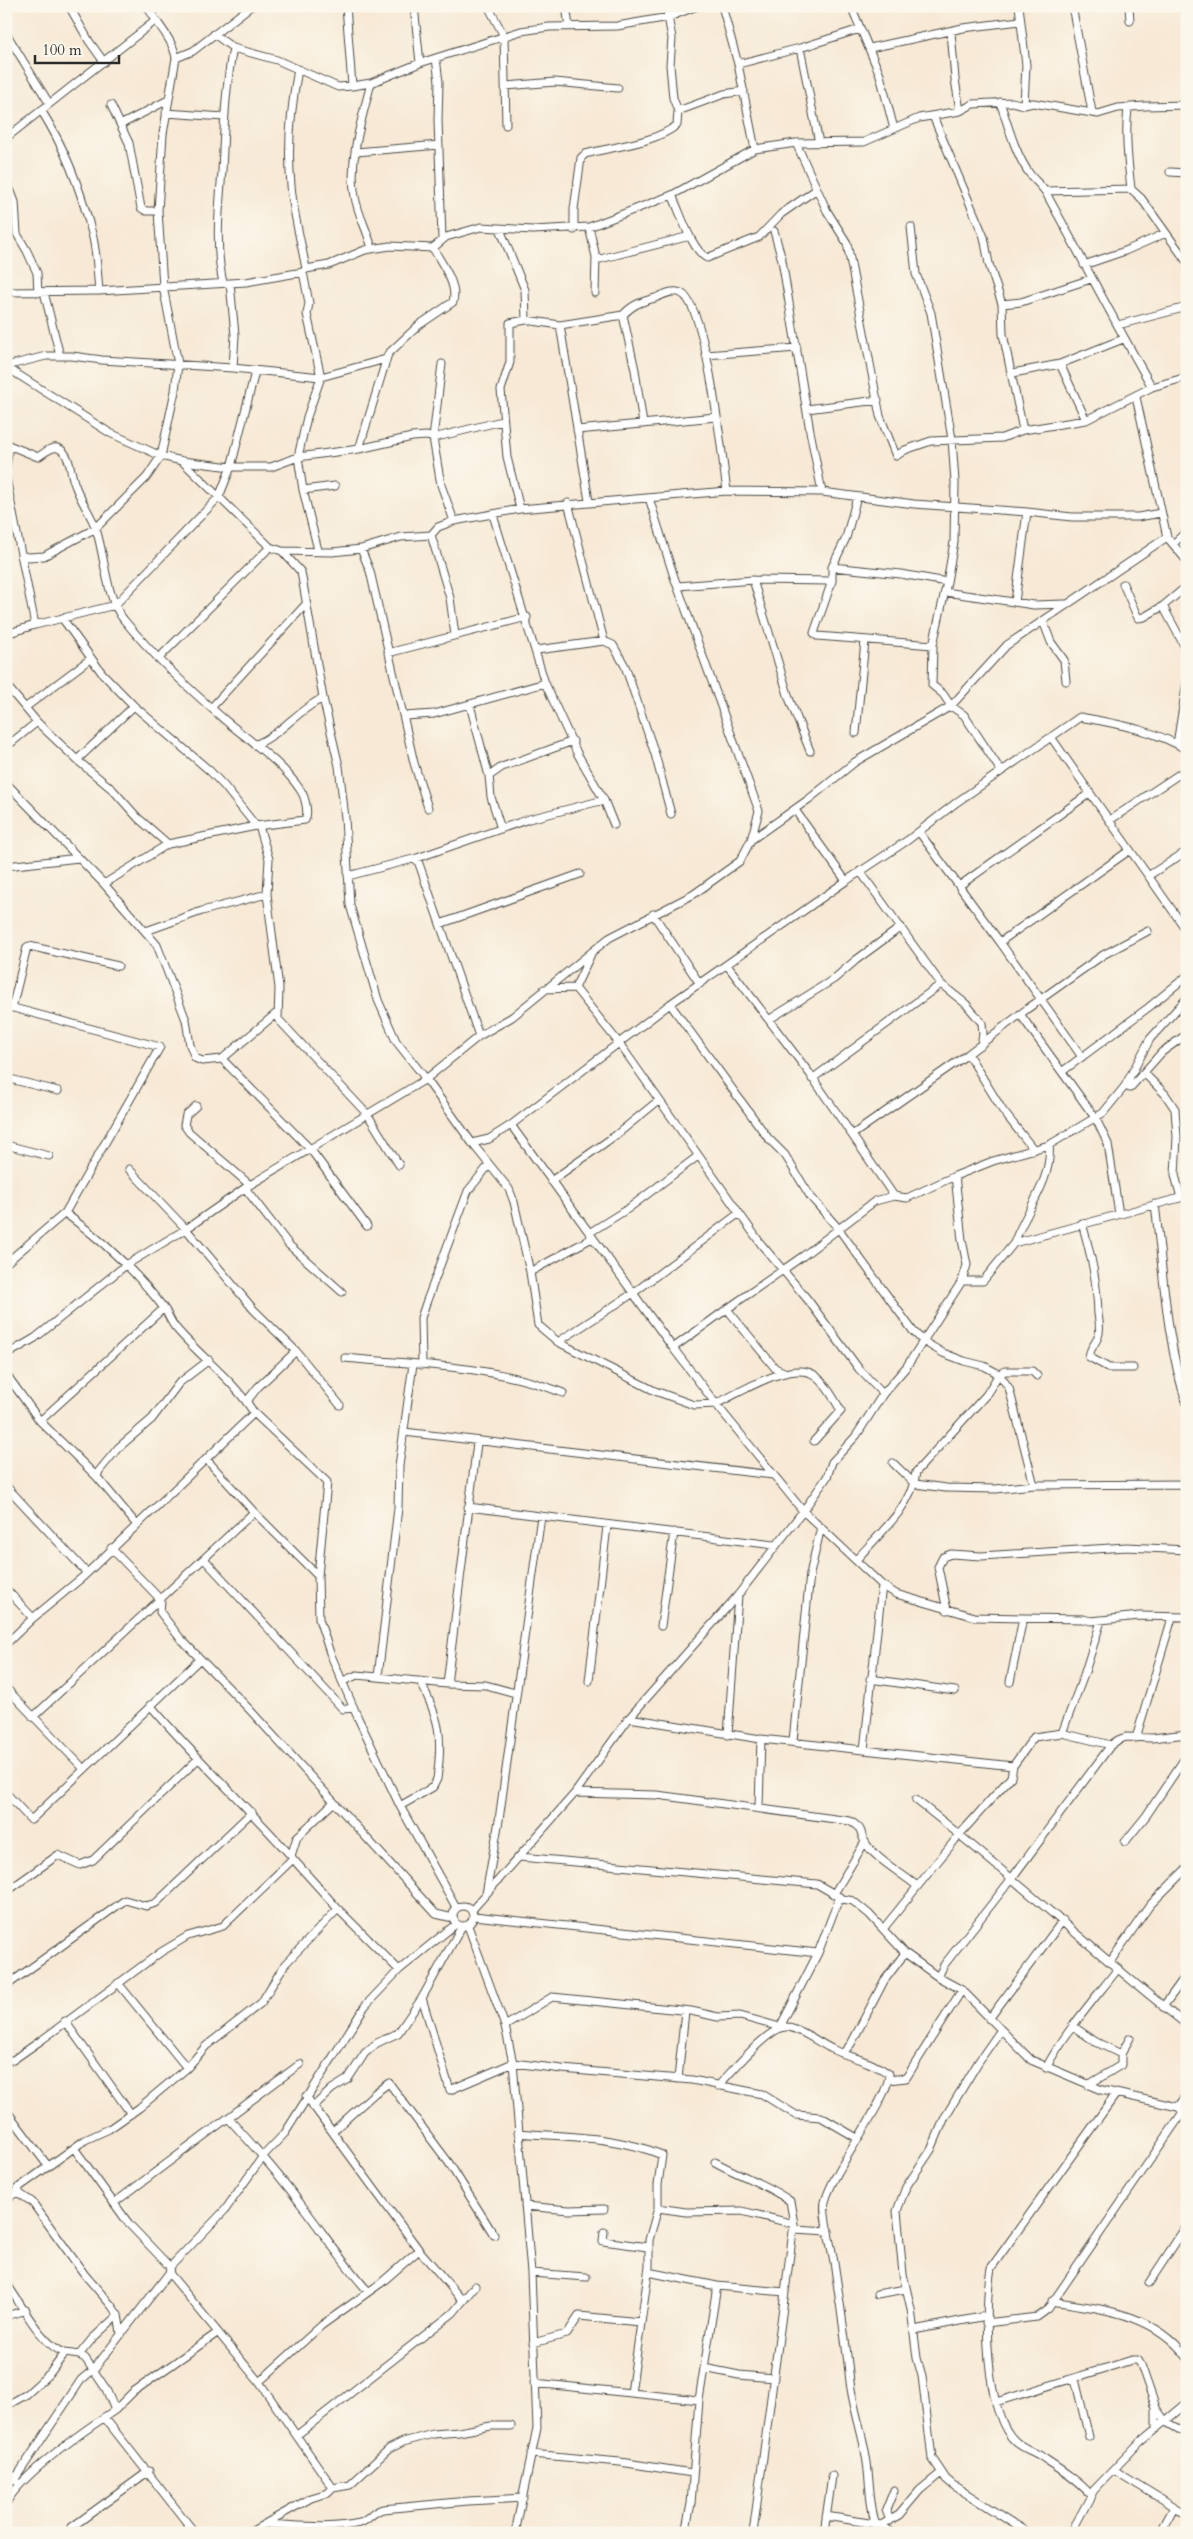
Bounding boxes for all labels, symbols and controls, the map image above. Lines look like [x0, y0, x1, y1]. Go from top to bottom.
scale bar [35, 32, 119, 64]
text: 100 m [42, 40, 82, 60]

